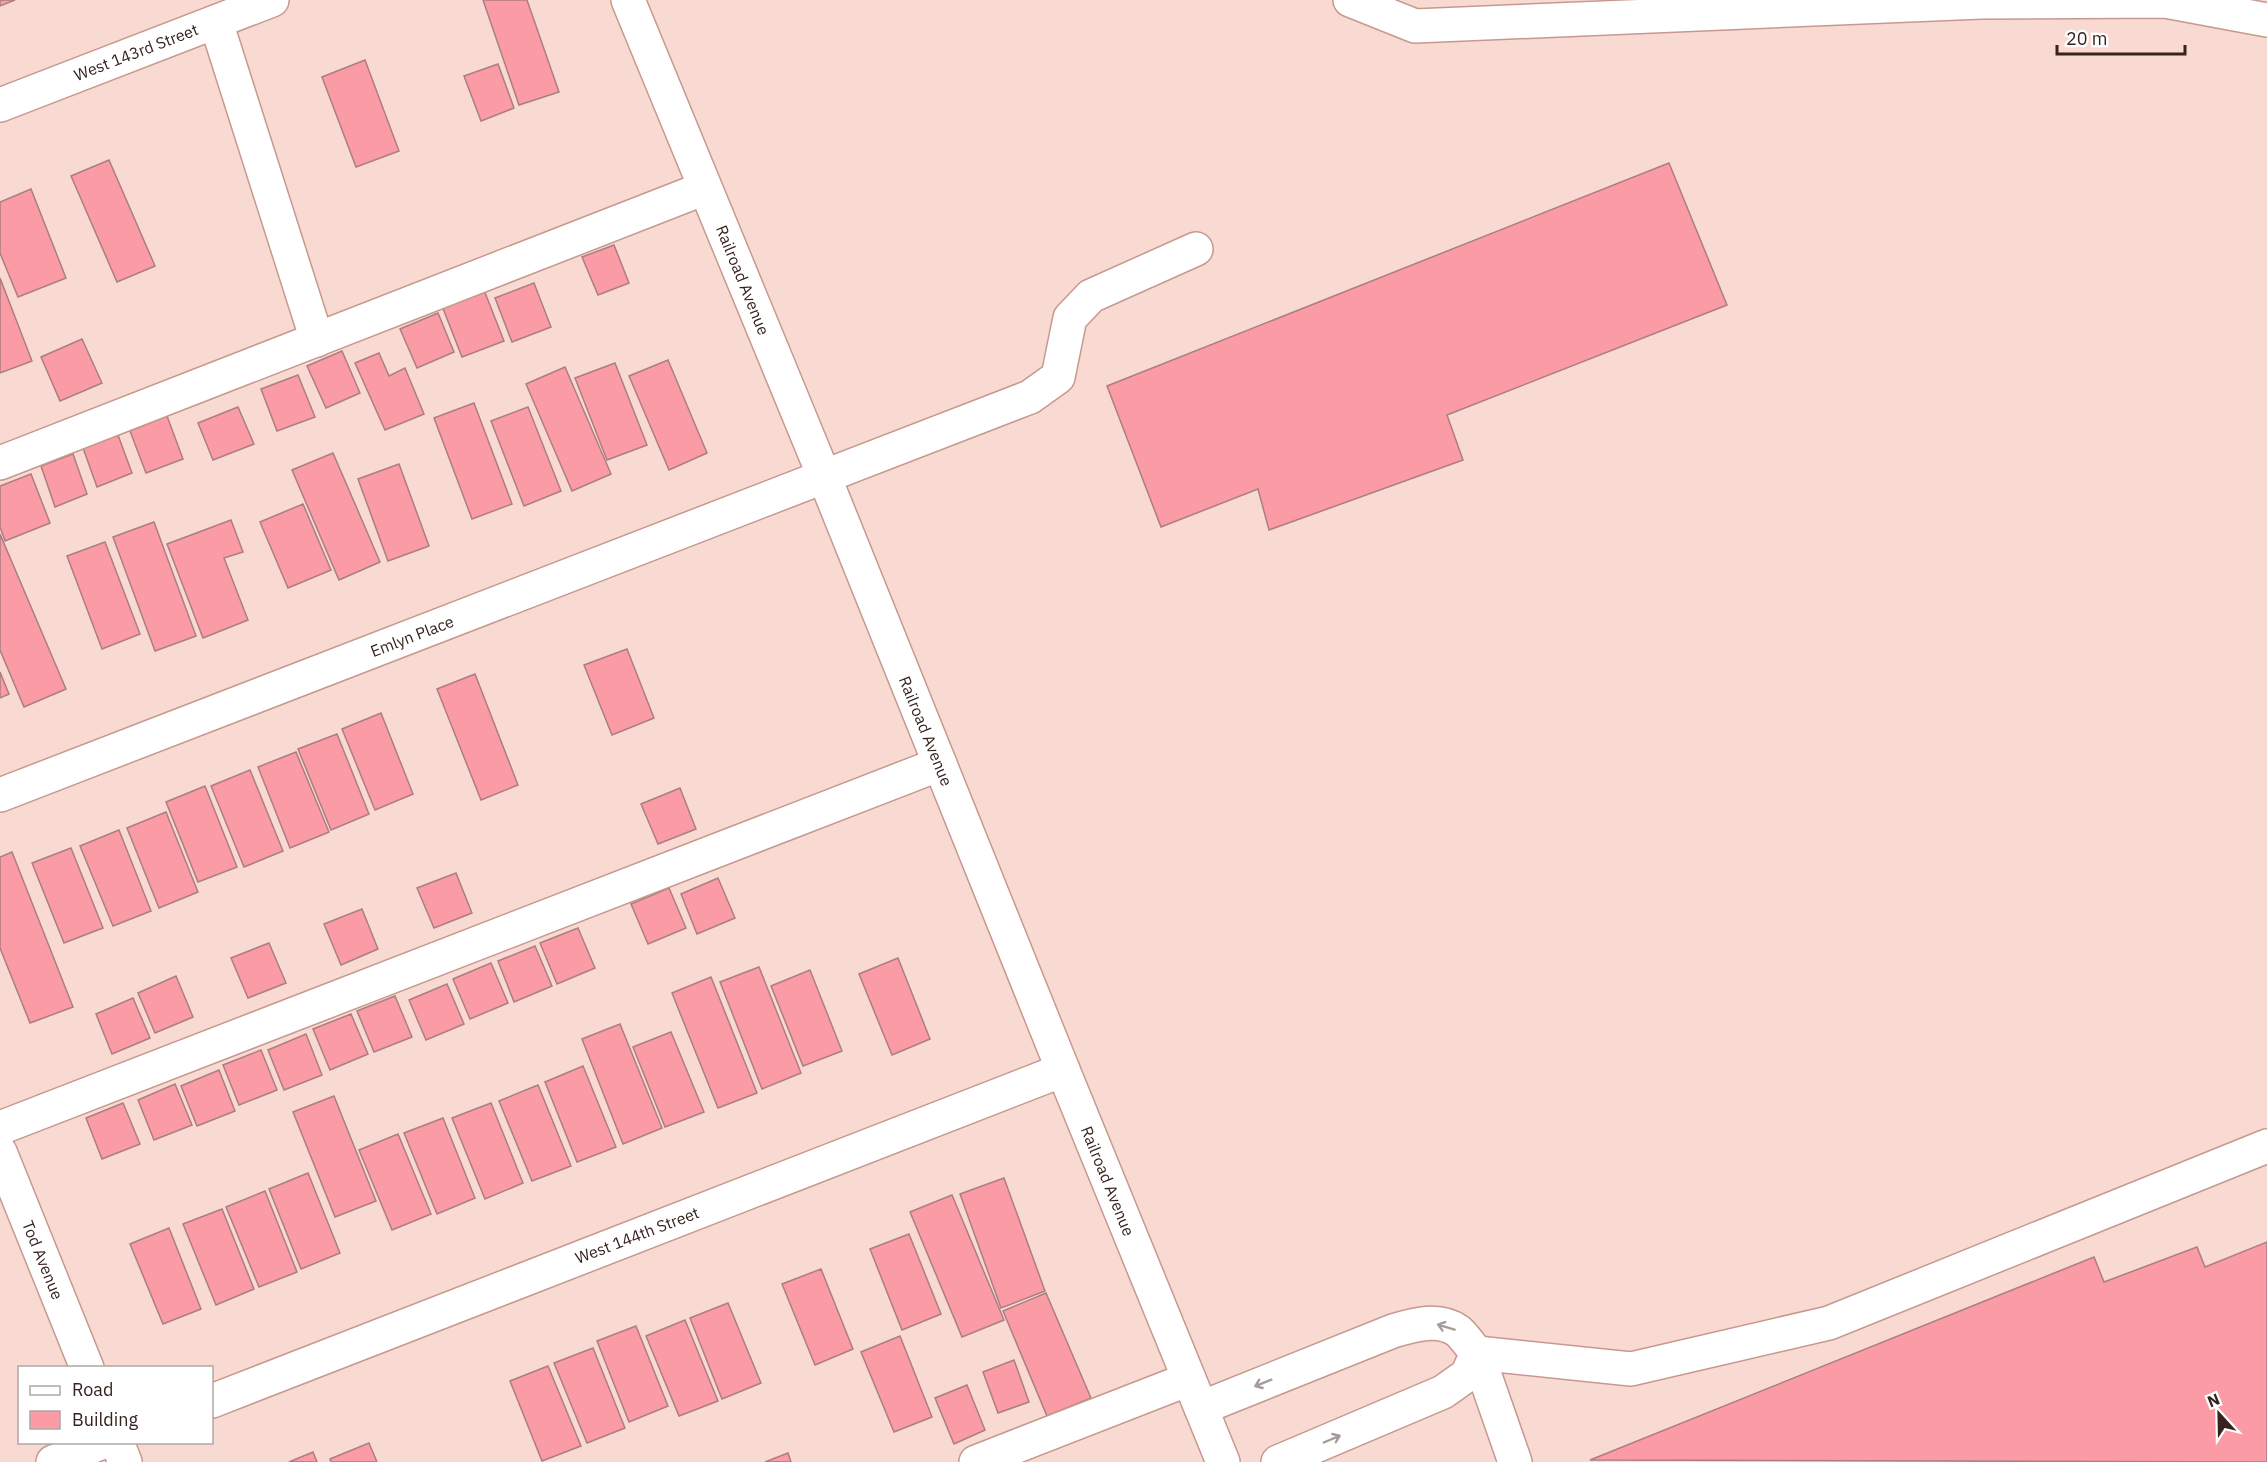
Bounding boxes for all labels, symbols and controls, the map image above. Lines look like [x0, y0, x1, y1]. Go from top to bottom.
scale bar [2057, 18, 2184, 56]
street label: West 143rd Street [71, 19, 201, 85]
text: 20 m [2066, 27, 2108, 50]
street label: Railroad Avenue [712, 222, 774, 338]
street label: Emlyn Place [367, 611, 457, 661]
street label: Railroad Avenue [895, 673, 957, 789]
street label: Railroad Avenue [1077, 1123, 1139, 1239]
street label: West 144th Street [572, 1202, 702, 1268]
street label: Tod Avenue [18, 1218, 68, 1303]
one-way arrow [1437, 1321, 1456, 1332]
legend [18, 1366, 213, 1444]
text: Road [72, 1378, 113, 1401]
one-way arrow [1254, 1378, 1273, 1389]
north arrow [2189, 1384, 2249, 1444]
text: N [2204, 1389, 2223, 1412]
text: Building [72, 1408, 139, 1431]
one-way arrow [1322, 1433, 1341, 1444]

